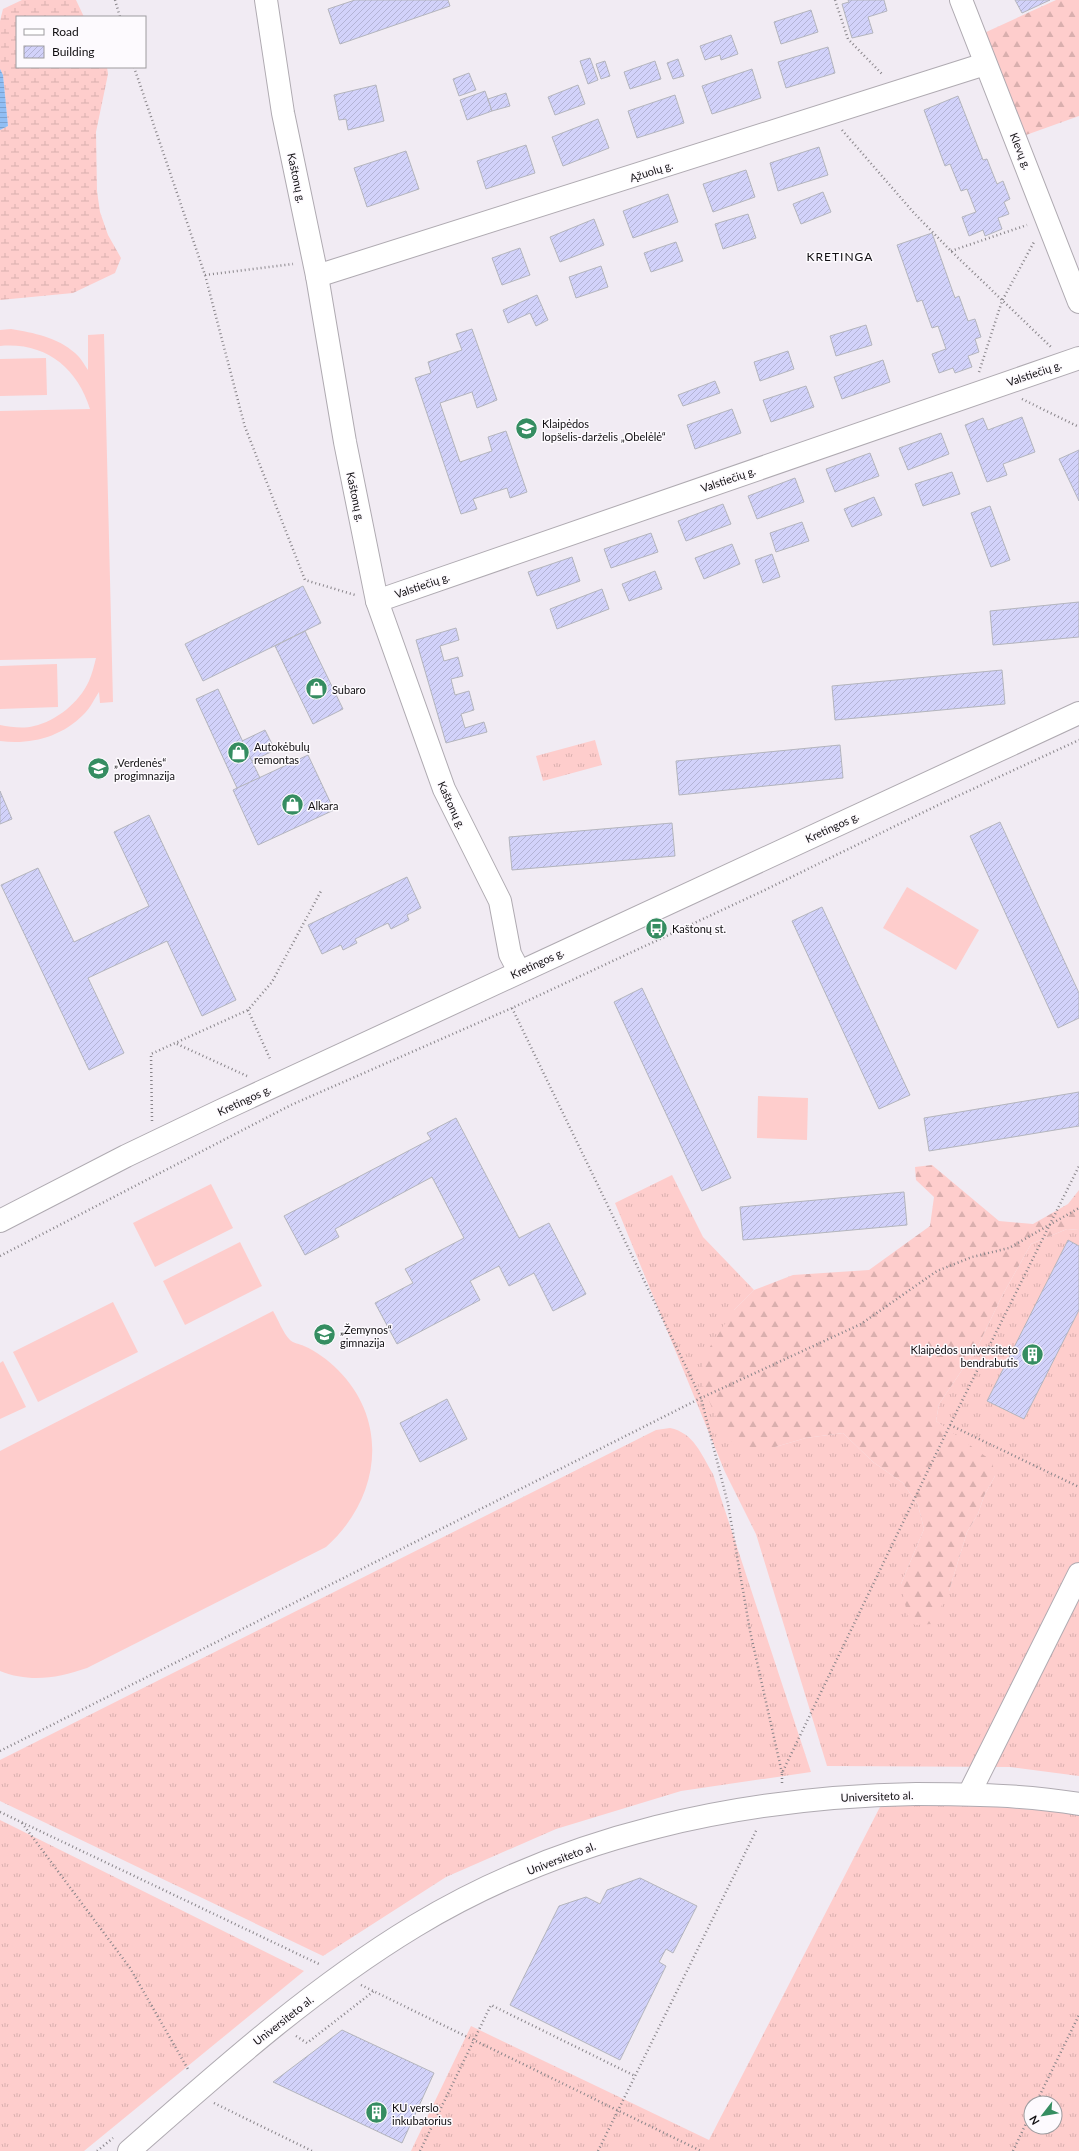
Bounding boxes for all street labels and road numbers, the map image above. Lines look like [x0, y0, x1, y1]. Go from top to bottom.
street label: Klevų g. [1008, 131, 1034, 171]
street label: Kaštonų g. [285, 152, 309, 204]
street label: Ąžuolų g. [628, 158, 674, 184]
street label: Valstiečių g. [1005, 358, 1063, 388]
street label: Valstiečių g. [699, 464, 757, 494]
street label: Kaštonų g. [344, 471, 368, 523]
street label: Valstiečių g. [393, 570, 451, 600]
street label: Kaštonų g. [435, 779, 469, 831]
street label: Kretingos g. [803, 809, 861, 845]
street label: Kretingos g. [508, 945, 566, 981]
street label: Kretingos g. [215, 1082, 273, 1118]
street label: Universiteto al. [840, 1788, 914, 1804]
street label: Universiteto al. [525, 1839, 597, 1877]
street label: Universiteto al. [250, 1992, 316, 2048]

